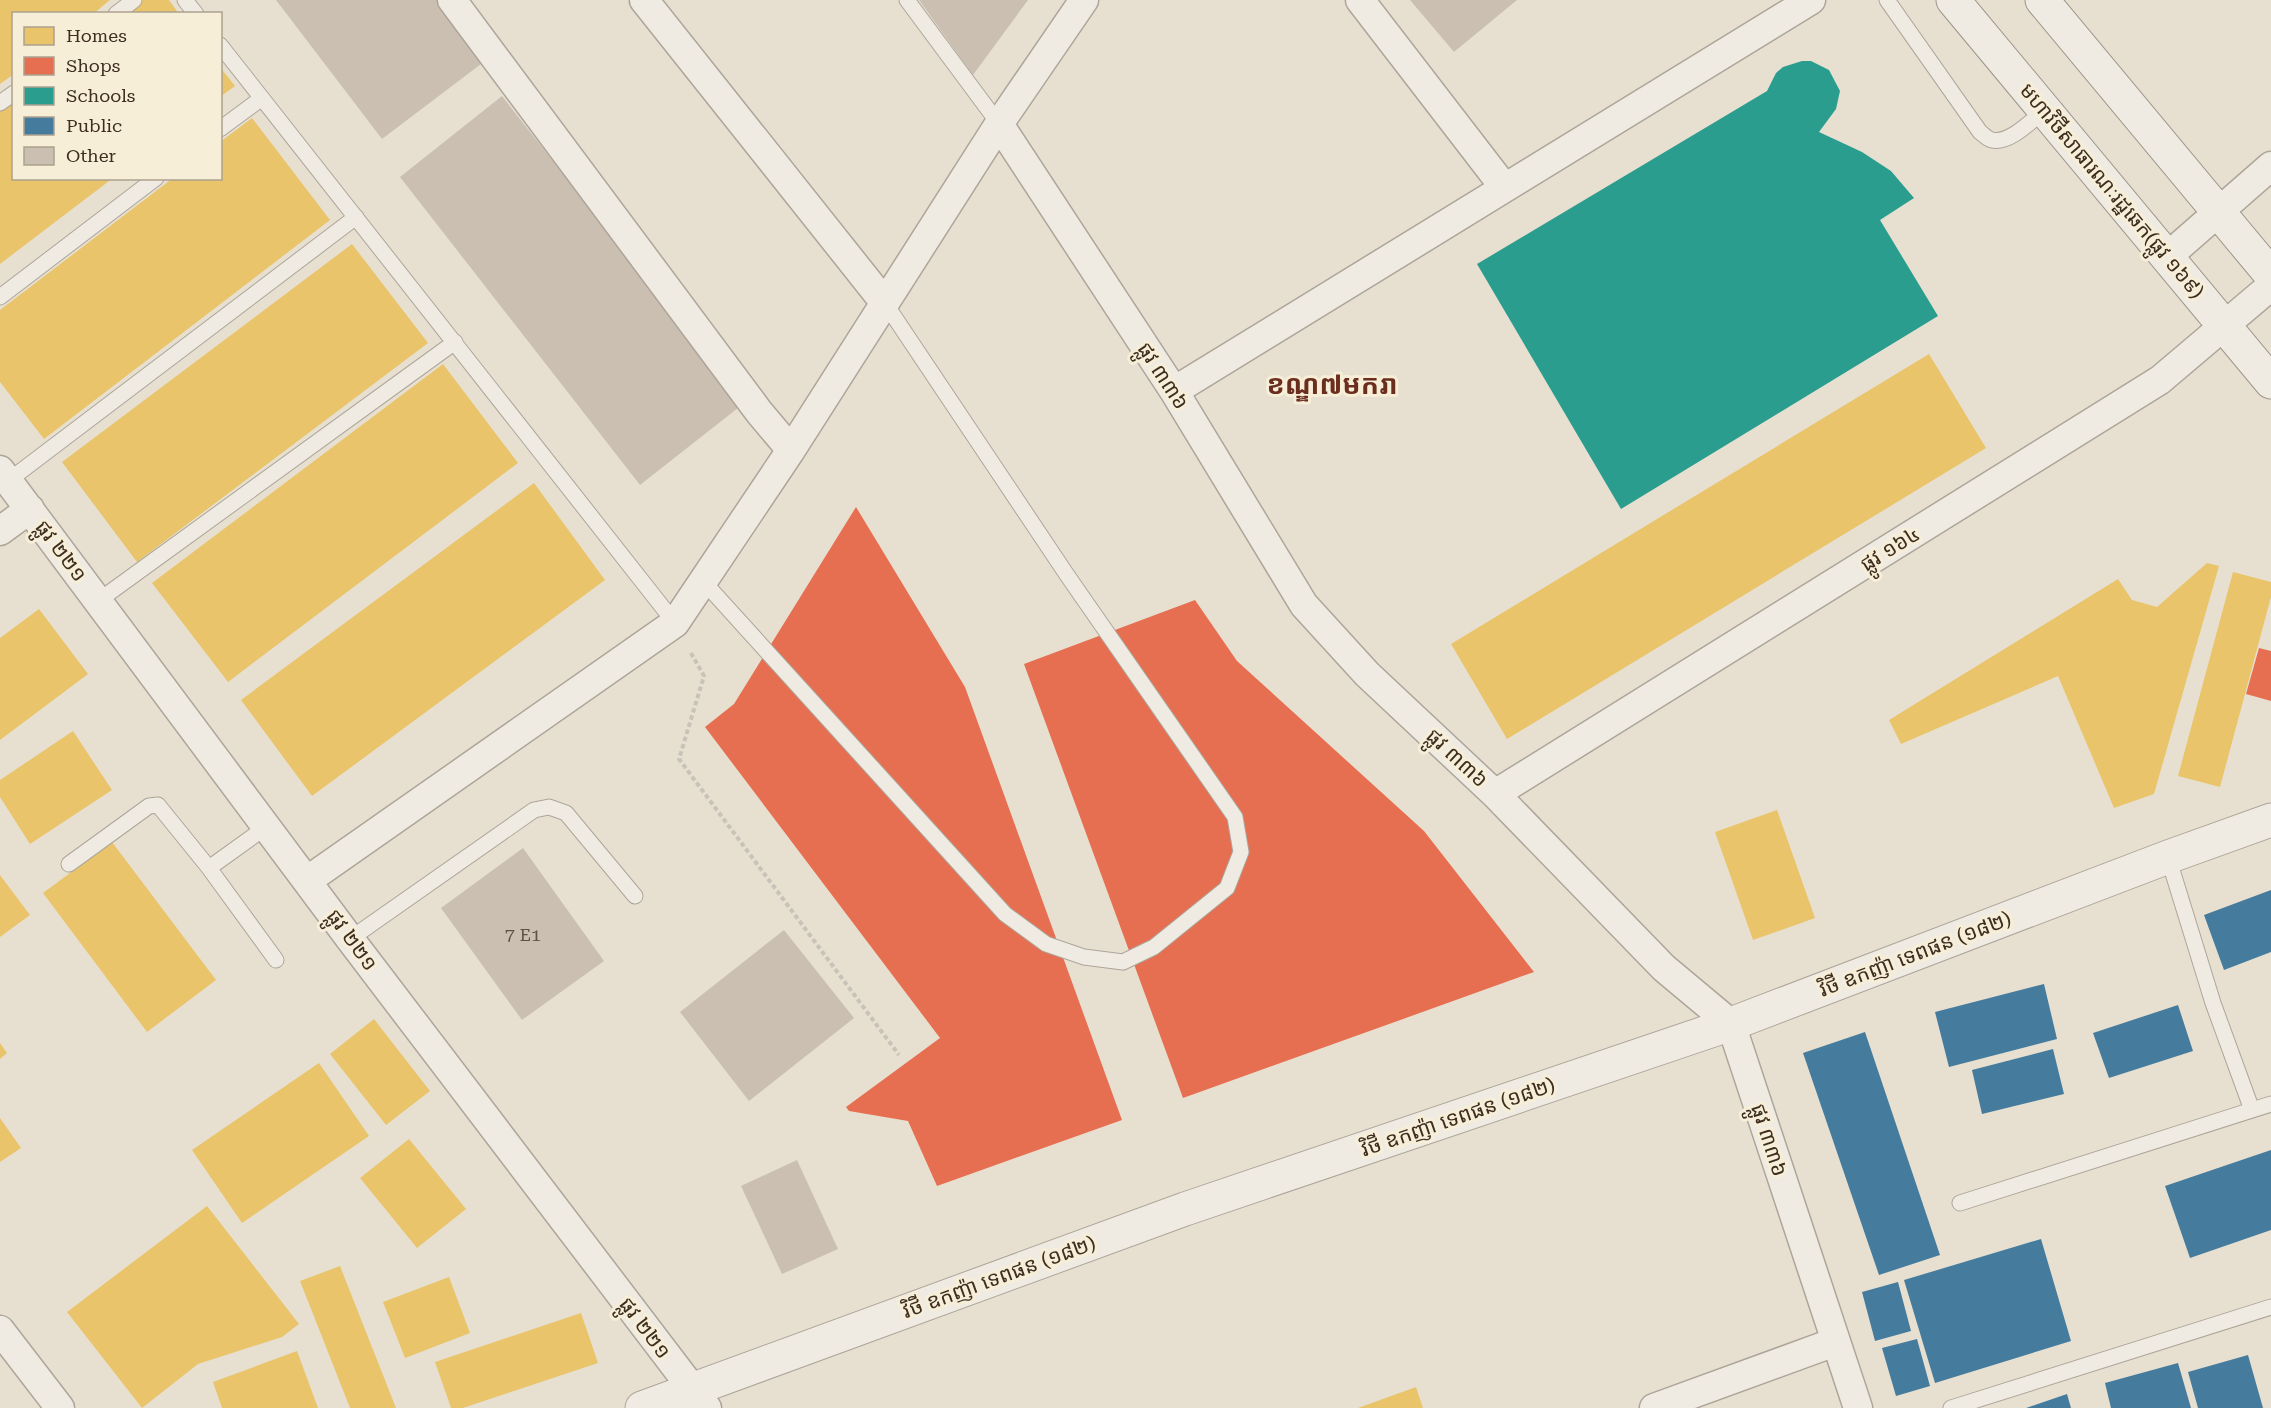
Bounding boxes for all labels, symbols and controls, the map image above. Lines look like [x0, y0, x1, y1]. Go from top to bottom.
legend [12, 12, 222, 180]
text: Homes [66, 25, 127, 46]
text: Shops [66, 55, 120, 76]
street label: មហាវិថីសាធារណៈរដ្ឋឆេក(ផ្លូវ ១៦៩) [2009, 78, 2210, 308]
text: Schools [66, 85, 135, 106]
text: Public [66, 115, 122, 136]
text: Other [66, 145, 116, 166]
street label: ផ្លូវ ៣៣៦ [1126, 338, 1193, 418]
district label: ខណ្ឌ៧មករា [1266, 369, 1398, 402]
street label: ផ្លូវ ២២១ [24, 516, 92, 591]
street label: ផ្លូវ ១៦៤ [1856, 521, 1928, 583]
street label: ផ្លូវ ៣៣៦ [1416, 724, 1493, 798]
street label: ផ្លូវ ២២១ [316, 904, 382, 980]
street label: វិថី ឧកញ៉ា ទេពផន (១៨២) [1815, 906, 2015, 1003]
house number: 7 E1 [505, 924, 541, 945]
street label: វិថី ឧកញ៉ា ទេពផន (១៨២) [1357, 1072, 1559, 1163]
street label: ផ្លូវ ៣៣៦ [1739, 1101, 1792, 1182]
street label: វិថី ឧកញ៉ា ទេពផន (១៨២) [898, 1230, 1099, 1324]
street label: ផ្លូវ ២២១ [608, 1293, 676, 1368]

